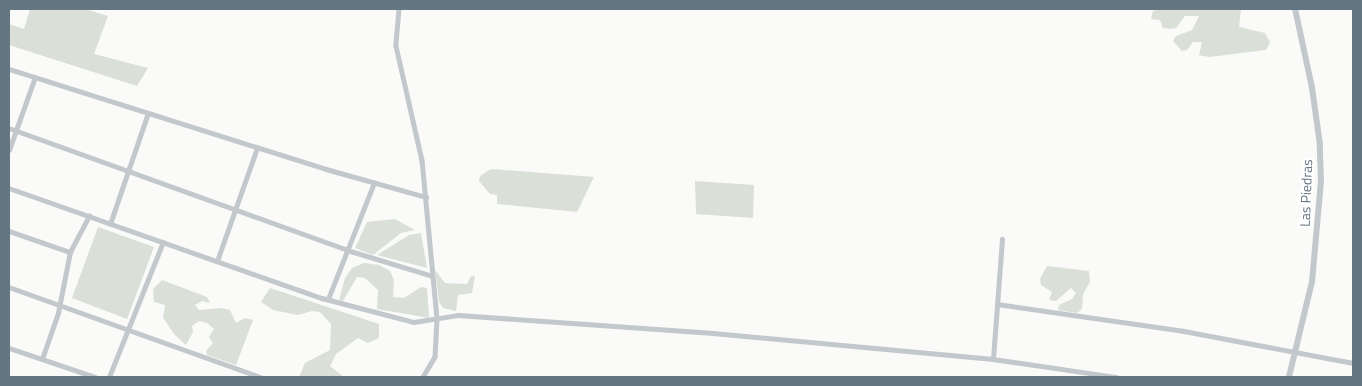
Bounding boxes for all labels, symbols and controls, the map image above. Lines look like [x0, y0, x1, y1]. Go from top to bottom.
street label: Las Piedras [1296, 159, 1316, 227]

